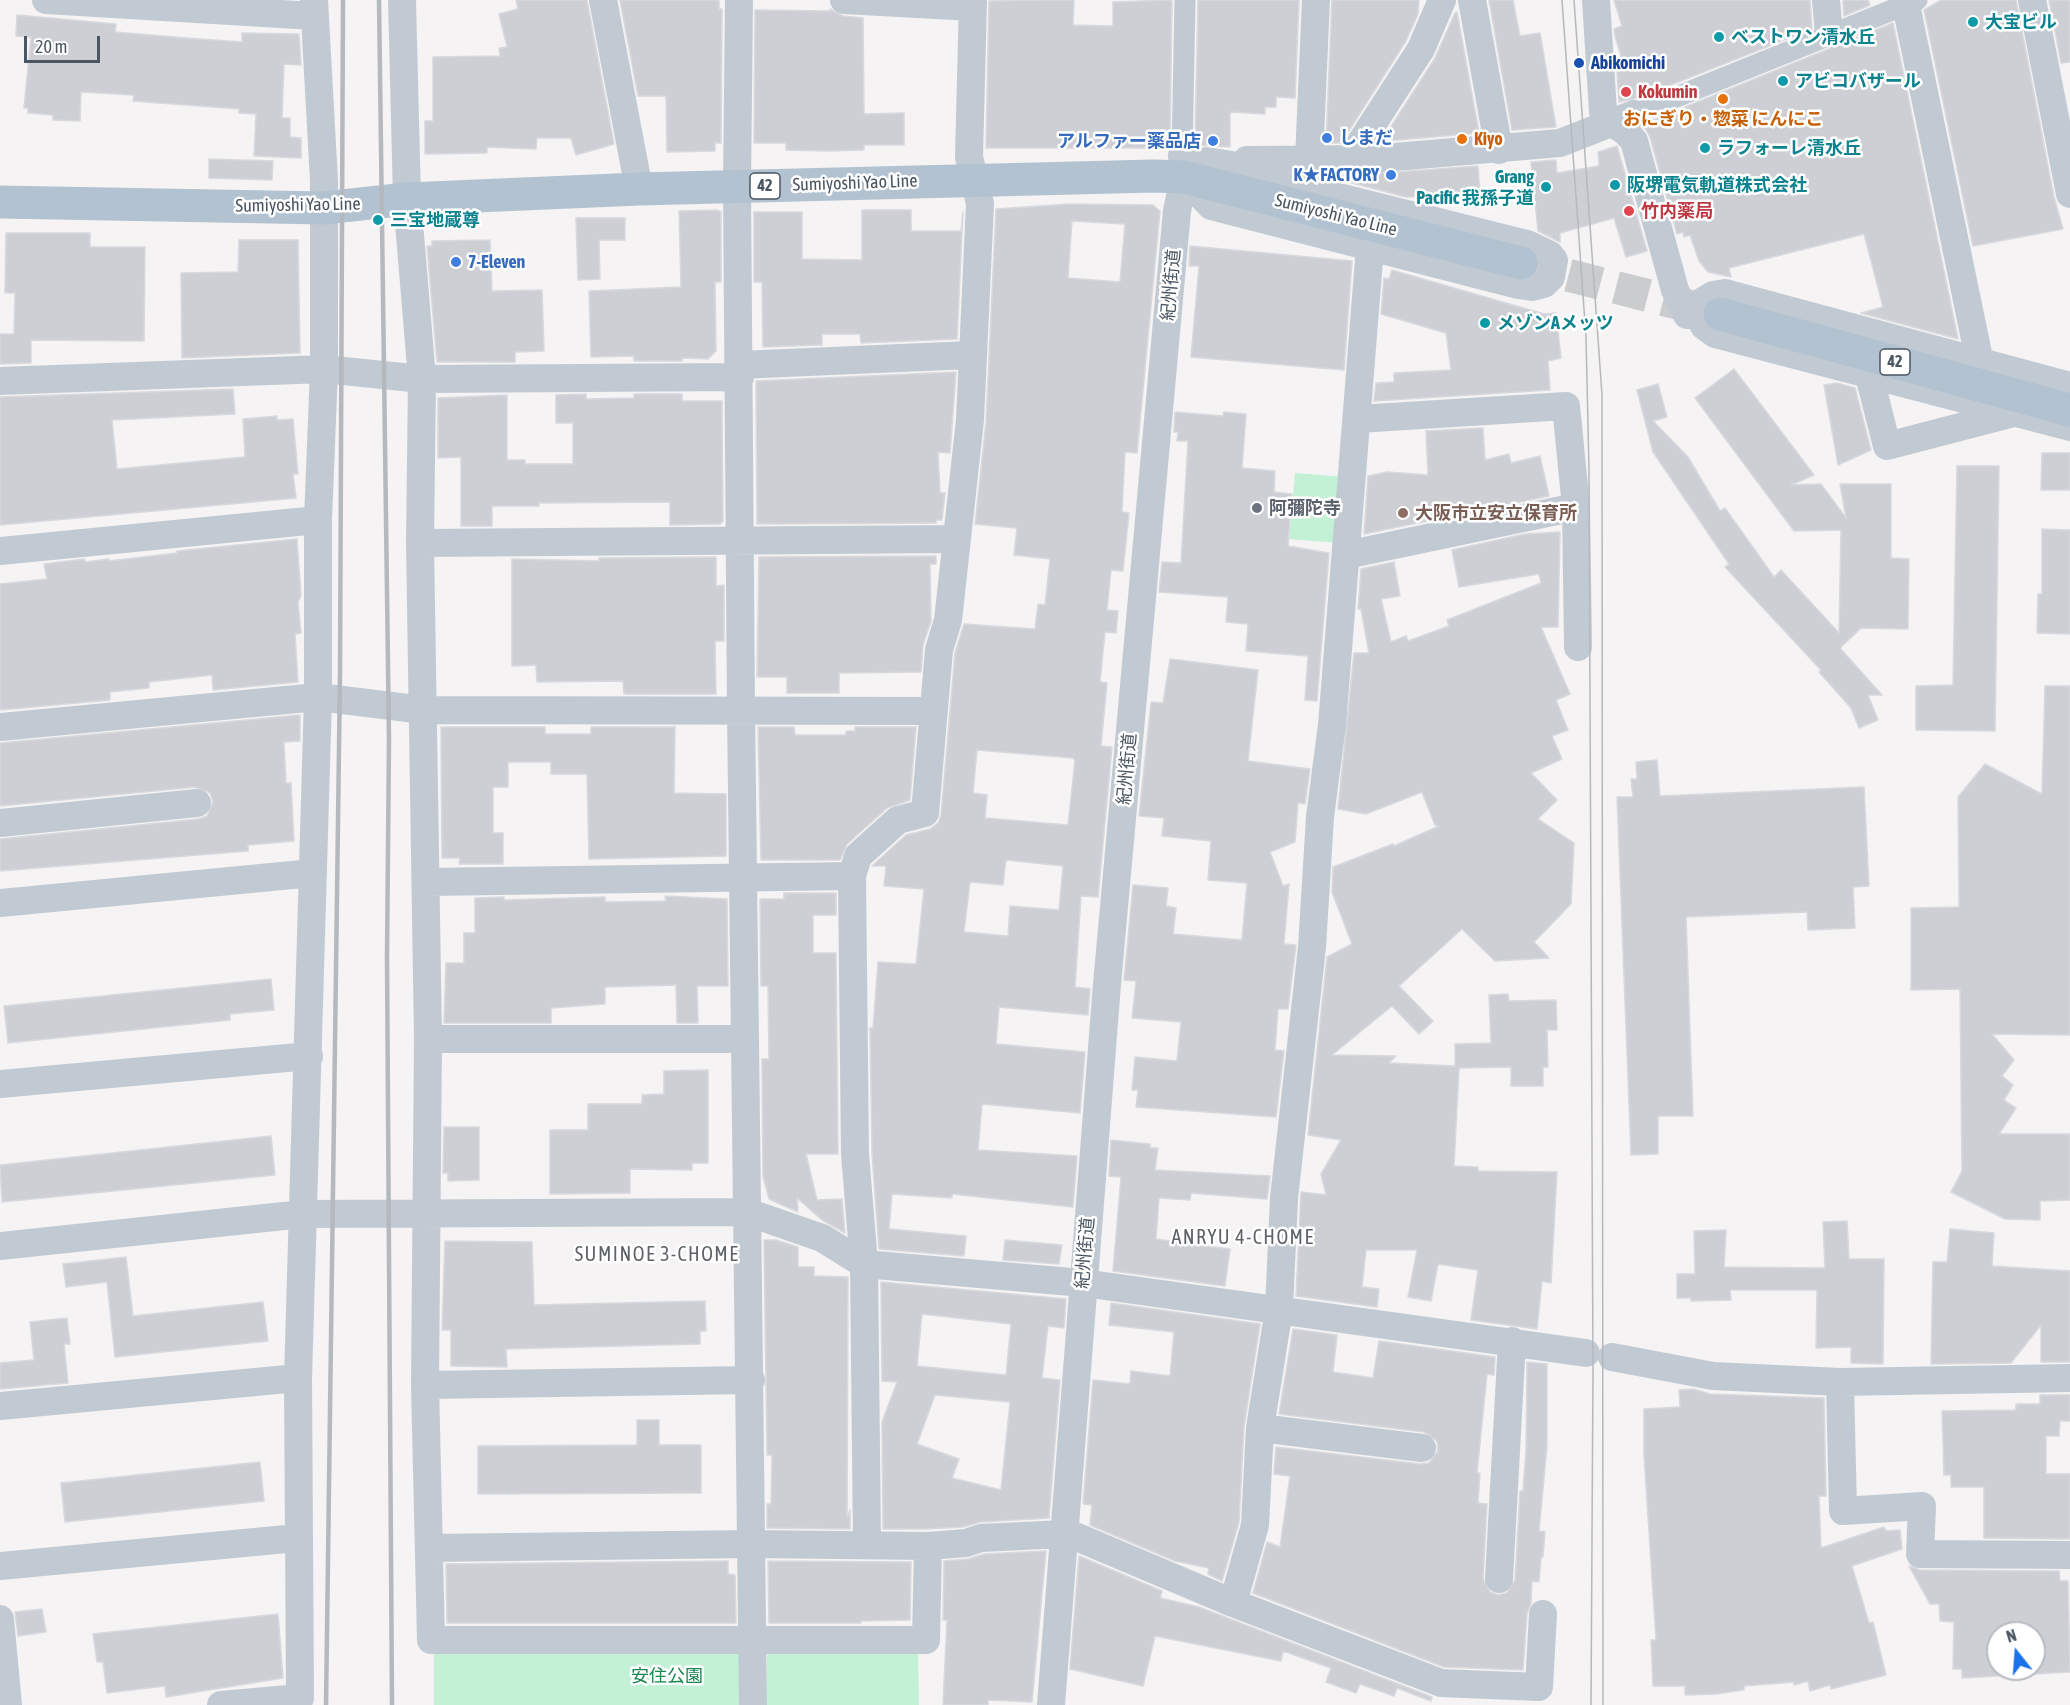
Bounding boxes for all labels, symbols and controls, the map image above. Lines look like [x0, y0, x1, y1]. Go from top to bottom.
place label: 大宝ビル [1985, 11, 2057, 33]
marker: 大宝ビル [1966, 15, 1980, 29]
scale bar [27, 24, 104, 62]
place label: ベストワン清水丘 [1731, 26, 1875, 48]
marker: ベストワン清水丘 [1712, 30, 1726, 44]
text: 20 m [35, 36, 67, 57]
place label: Abikomichi [1591, 52, 1665, 74]
marker: Abikomichi [1572, 56, 1586, 70]
place label: アビコバザール [1795, 70, 1921, 92]
marker: アビコバザール [1776, 74, 1790, 88]
place label: Kokumin [1638, 81, 1697, 103]
marker: Kokumin [1619, 85, 1633, 99]
marker: おにぎり・惣菜 にんにこ [1716, 92, 1730, 106]
place label: おにぎり・惣菜 にんにこ [1623, 108, 1823, 130]
place label: しまだ [1339, 127, 1393, 149]
place label: Kiyo [1474, 128, 1503, 150]
place label: アルファー薬品店 [1057, 130, 1201, 152]
marker: しまだ [1320, 131, 1334, 145]
marker: Kiyo [1455, 132, 1469, 146]
marker: アルファー薬品店 [1206, 134, 1220, 148]
place label: ラフォーレ清水丘 [1717, 137, 1861, 159]
marker: ラフォーレ清水丘 [1698, 141, 1712, 155]
place label: K★FACTORY [1293, 164, 1379, 186]
place label: Grang Pacific 我孫子道 [1416, 166, 1534, 208]
marker: K★FACTORY [1384, 168, 1398, 182]
street label: Sumiyoshi Yao Line [792, 170, 918, 196]
road number: 42 [750, 173, 780, 199]
place label: 阪堺電気軌道株式会社 [1627, 174, 1807, 196]
marker: 阪堺電気軌道株式会社 [1608, 178, 1622, 192]
marker: Grang Pacific 我孫子道 [1539, 180, 1553, 194]
street label: Sumiyoshi Yao Line [1273, 189, 1399, 241]
street label: Sumiyoshi Yao Line [235, 193, 361, 217]
place label: 竹内薬局 [1641, 200, 1713, 222]
marker: 竹内薬局 [1622, 204, 1636, 218]
place label: 三宝地蔵尊 [390, 209, 480, 231]
marker: 三宝地蔵尊 [371, 213, 385, 227]
street label: 紀州街道 [1157, 248, 1185, 322]
place label: 7-Eleven [468, 251, 525, 273]
marker: 7-Eleven [449, 255, 463, 269]
place label: メゾンAメッツ [1497, 312, 1614, 334]
marker: メゾンAメッツ [1478, 316, 1492, 330]
road number: 42 [1880, 349, 1910, 375]
place label: 阿彌陀寺 [1269, 497, 1341, 519]
marker: 阿彌陀寺 [1250, 501, 1264, 515]
place label: 大阪市立安立保育所 [1415, 502, 1577, 524]
marker: 大阪市立安立保育所 [1396, 506, 1410, 520]
street label: 紀州街道 [1113, 732, 1141, 806]
street label: 紀州街道 [1071, 1216, 1099, 1290]
district label: ANRYU 4-CHOME [1172, 1226, 1314, 1250]
district label: SUMINOE 3-CHOME [575, 1243, 739, 1267]
north arrow [1986, 1621, 2046, 1681]
text: N [2004, 1626, 2018, 1646]
park label: 安住公園 [631, 1665, 703, 1687]

